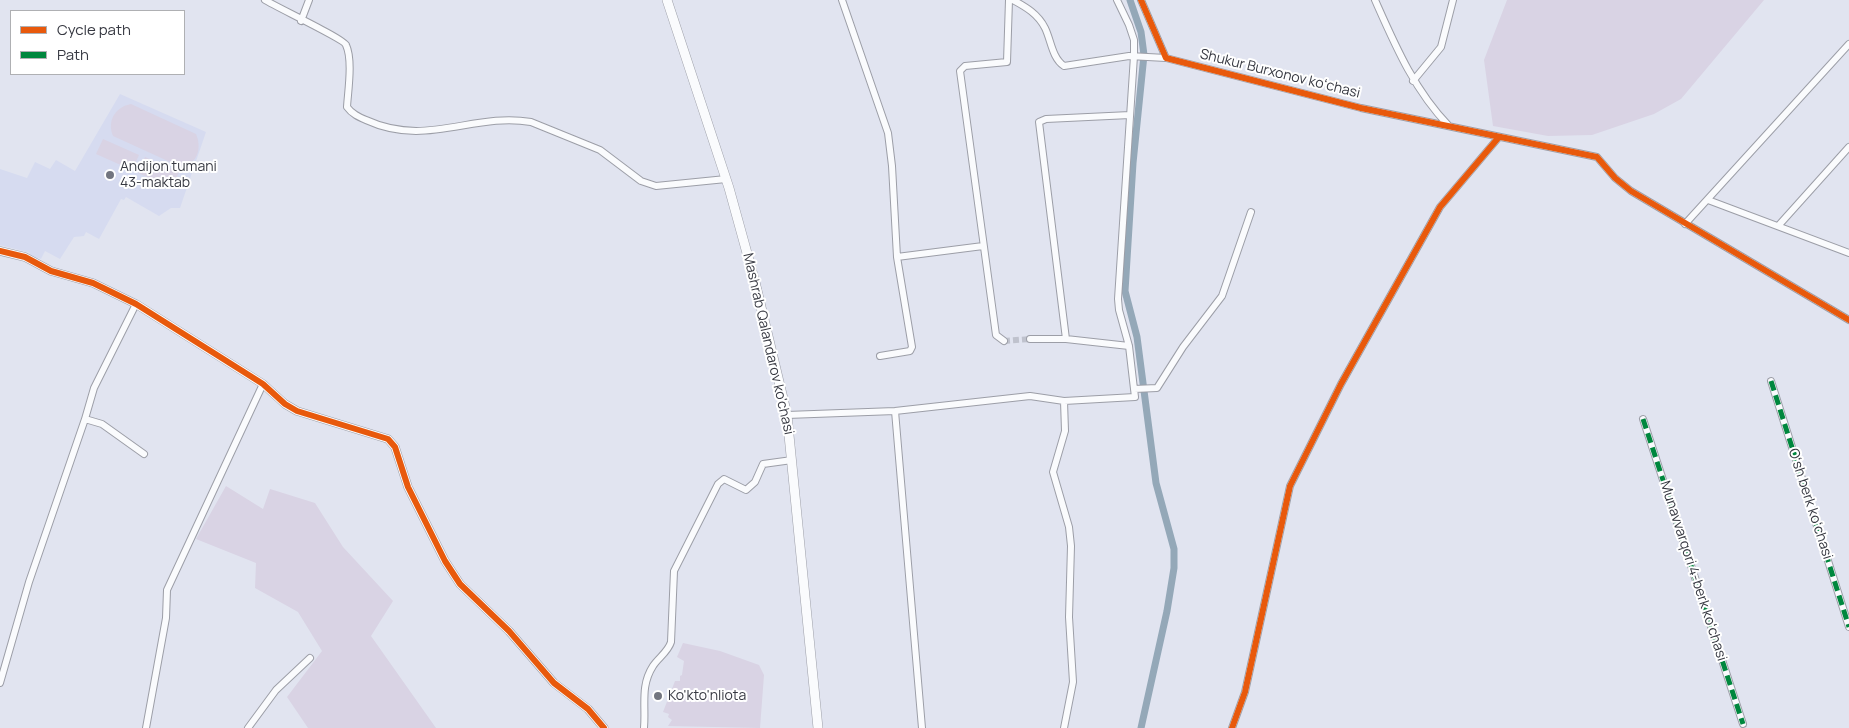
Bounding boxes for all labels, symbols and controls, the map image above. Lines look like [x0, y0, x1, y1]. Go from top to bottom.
legend [10, 10, 185, 75]
text: Cycle path [57, 19, 131, 40]
text: Path [57, 44, 89, 65]
street label: Shukur Burxonov koʻchasi [1198, 46, 1362, 102]
place label: Andijon tumani 43-maktab [120, 159, 217, 192]
marker: Andijon tumani 43-maktab [104, 169, 116, 181]
street label: Mashrab Qalandarov ko'chasi [739, 251, 797, 437]
street label: Oʻsh berk koʻchasi [1784, 446, 1836, 562]
street label: Munavvarqori 4-berk koʻchasi [1656, 479, 1730, 663]
place label: Ko'kto'nliota [668, 688, 746, 704]
marker: Ko'kto'nliota [652, 690, 664, 702]

